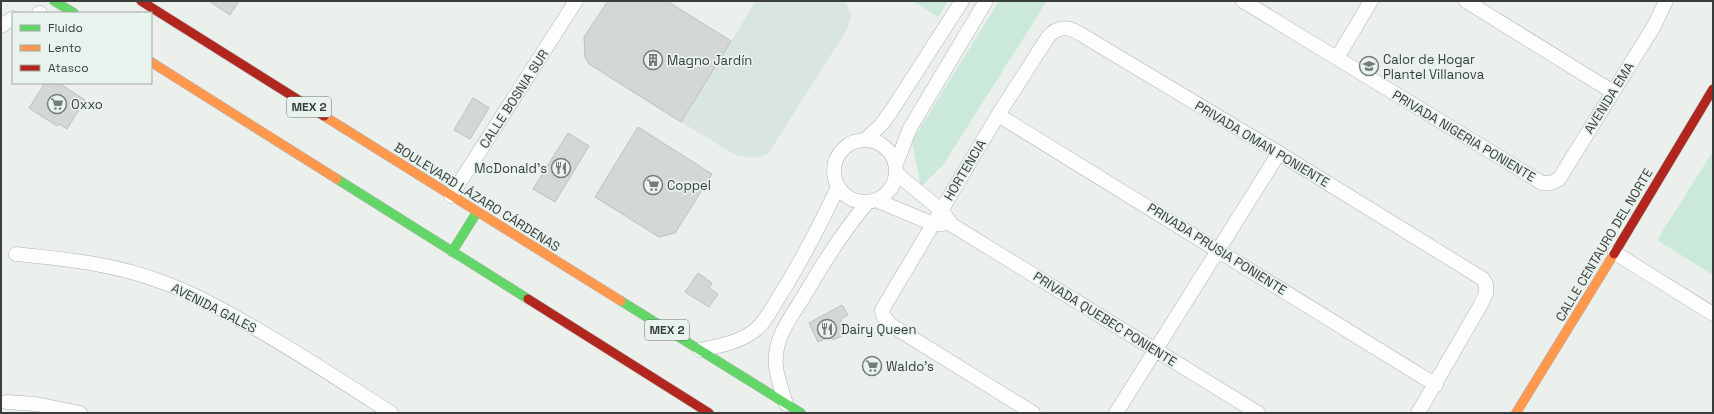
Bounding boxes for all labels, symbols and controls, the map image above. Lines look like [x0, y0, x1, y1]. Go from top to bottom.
legend [12, 12, 152, 84]
text: Fluido [48, 20, 83, 36]
text: Lento [48, 40, 82, 56]
street label: CALLE BOSNIA SUR [476, 46, 552, 152]
building icon: Magno Jardín [642, 49, 664, 71]
place label: Calor de Hogar Plantel Villanova [1383, 51, 1485, 83]
place label: Magno Jardín [667, 52, 752, 69]
school or university icon: Calor de Hogar Plantel Villanova [1358, 55, 1380, 77]
street label: AVENIDA EMA [1580, 59, 1638, 137]
text: Atasco [48, 60, 89, 76]
street label: PRIVADA NIGERIA PONIENTE [1389, 86, 1539, 186]
supermarket icon: Oxxo [46, 93, 68, 115]
place label: Oxxo [71, 96, 103, 113]
road number: MEX 2 [287, 97, 331, 117]
street label: PRIVADA OMAN PONIENTE [1192, 97, 1332, 191]
street label: HORTENCIA [940, 136, 990, 204]
street label: BOULEVARD LÁZARO CÁRDENAS [391, 139, 563, 255]
restaurant icon: McDonald's [550, 157, 572, 179]
place label: McDonald's [474, 160, 547, 177]
street label: CALLE CENTAURO DEL NORTE [1551, 165, 1657, 325]
supermarket icon: Coppel [642, 174, 664, 196]
place label: Coppel [667, 177, 711, 194]
street label: PRIVADA PRUSIA PONIENTE [1144, 199, 1290, 299]
street label: PRIVADA QUEBEC PONIENTE [1030, 268, 1180, 370]
street label: AVENIDA GALES [168, 279, 260, 337]
restaurant icon: Dairy Queen [816, 318, 838, 340]
road number: MEX 2 [645, 320, 689, 340]
place label: Dairy Queen [841, 321, 917, 338]
supermarket icon: Waldo's [861, 355, 883, 377]
place label: Waldo's [886, 358, 934, 375]

